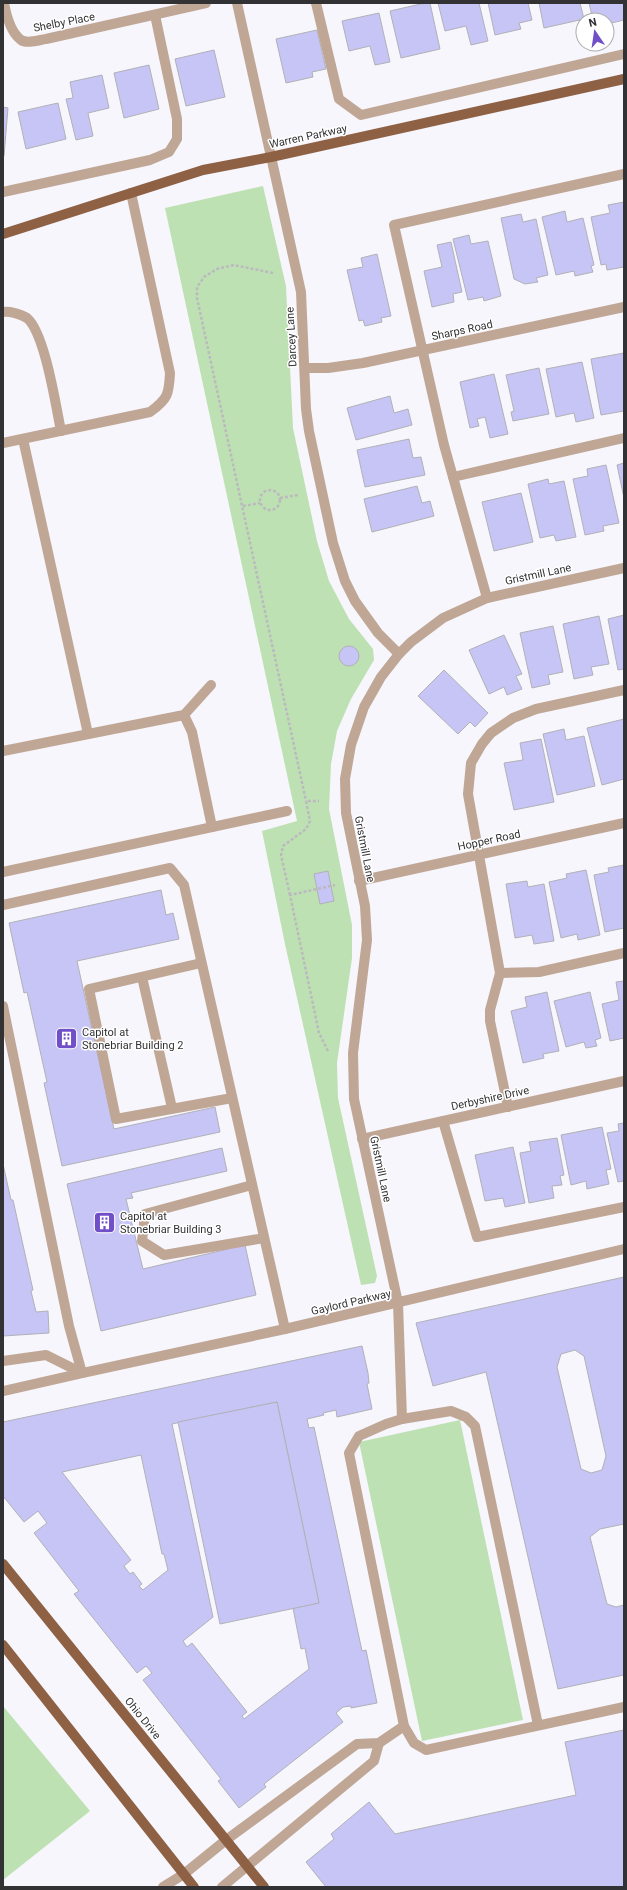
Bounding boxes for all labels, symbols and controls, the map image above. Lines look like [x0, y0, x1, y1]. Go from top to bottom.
street label: Shelby Place [32, 10, 96, 35]
north arrow [575, 12, 615, 52]
text: N [588, 15, 598, 30]
street label: Warren Parkway [268, 122, 349, 151]
street label: Darcey Lane [283, 306, 300, 367]
street label: Sharps Road [430, 318, 494, 343]
street label: Gristmill Lane [504, 561, 573, 588]
street label: Gristmill Lane [352, 815, 377, 884]
street label: Hopper Road [456, 827, 522, 854]
building icon: Capitol at Stonebriar Building 2 [53, 1025, 79, 1051]
place label: Capitol at Stonebriar Building 2 [82, 1026, 184, 1052]
street label: Derbyshire Drive [450, 1084, 530, 1113]
street label: Gristmill Lane [367, 1135, 394, 1204]
building icon: Capitol at Stonebriar Building 3 [91, 1209, 117, 1235]
place label: Capitol at Stonebriar Building 3 [120, 1210, 222, 1236]
street label: Gaylord Parkway [310, 1287, 393, 1318]
street label: Ohio Drive [122, 1695, 164, 1742]

